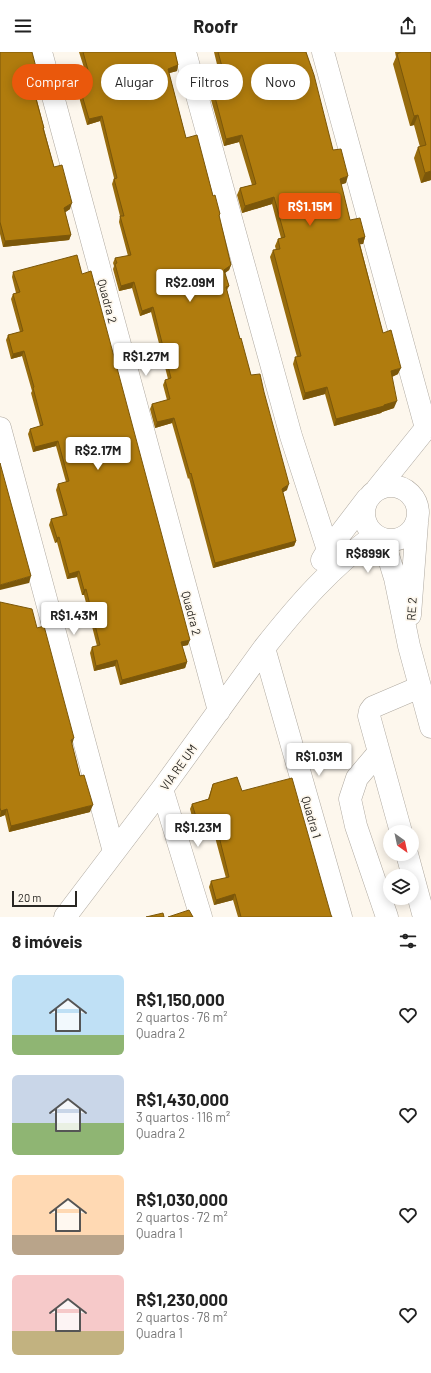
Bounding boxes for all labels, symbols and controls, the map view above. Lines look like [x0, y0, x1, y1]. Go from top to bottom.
icon: menu [12, 15, 34, 37]
text: Roofr [193, 15, 238, 37]
icon: share [397, 15, 419, 37]
chip: Comprar [12, 64, 93, 100]
chip: Alugar [101, 64, 168, 100]
chip: Filtros [176, 64, 243, 100]
chip: Novo [251, 64, 310, 100]
pin: R$1.15M [273, 193, 347, 227]
text: R$1.15M [288, 198, 332, 214]
pin: R$2.09M [153, 269, 227, 303]
text: R$2.09M [165, 274, 215, 290]
street label: Quadra 2 [95, 277, 121, 325]
pin: R$1.27M [109, 343, 183, 377]
text: R$1.27M [123, 348, 169, 364]
pin: R$2.17M [61, 437, 135, 471]
text: R$2.17M [75, 442, 121, 458]
pin: R$899K [335, 540, 401, 574]
text: R$899K [346, 545, 390, 561]
street label: Quadra 2 [179, 589, 205, 637]
street label: RE 2 [403, 597, 419, 621]
pin: R$1.43M [37, 602, 111, 636]
text: R$1.43M [50, 607, 98, 623]
street label: VIA RE UM [157, 741, 199, 793]
pin: R$1.03M [282, 743, 356, 777]
text: R$1.03M [296, 748, 342, 764]
street label: Quadra 1 [299, 794, 325, 840]
pin: R$1.23M [161, 814, 235, 848]
text: R$1.23M [175, 819, 221, 835]
north arrow [383, 825, 419, 861]
map controls [383, 825, 419, 905]
button: layers [383, 869, 419, 905]
scale bar [12, 889, 77, 908]
text: 20 m [18, 891, 41, 904]
icon: filters [397, 930, 419, 952]
text: 8 imóveis [12, 931, 82, 951]
text: R$1,150,000 [136, 989, 225, 1009]
icon: home [44, 991, 92, 1039]
icon: heart [397, 1004, 419, 1026]
text: 2 quartos · 76 m² [136, 1009, 228, 1025]
text: Quadra 2 [136, 1025, 185, 1041]
text: R$1,430,000 [136, 1089, 229, 1109]
icon: home [44, 1091, 92, 1139]
icon: heart [397, 1104, 419, 1126]
text: 3 quartos · 116 m² [136, 1109, 230, 1125]
text: Quadra 2 [136, 1125, 185, 1141]
text: R$1,030,000 [136, 1189, 228, 1209]
icon: home [44, 1191, 92, 1239]
icon: heart [397, 1204, 419, 1226]
text: 2 quartos · 72 m² [136, 1209, 228, 1225]
text: Quadra 1 [136, 1225, 183, 1241]
text: R$1,230,000 [136, 1289, 228, 1309]
icon: home [44, 1291, 92, 1339]
icon: heart [397, 1304, 419, 1326]
text: 2 quartos · 78 m² [136, 1309, 228, 1325]
text: Quadra 1 [136, 1325, 183, 1341]

